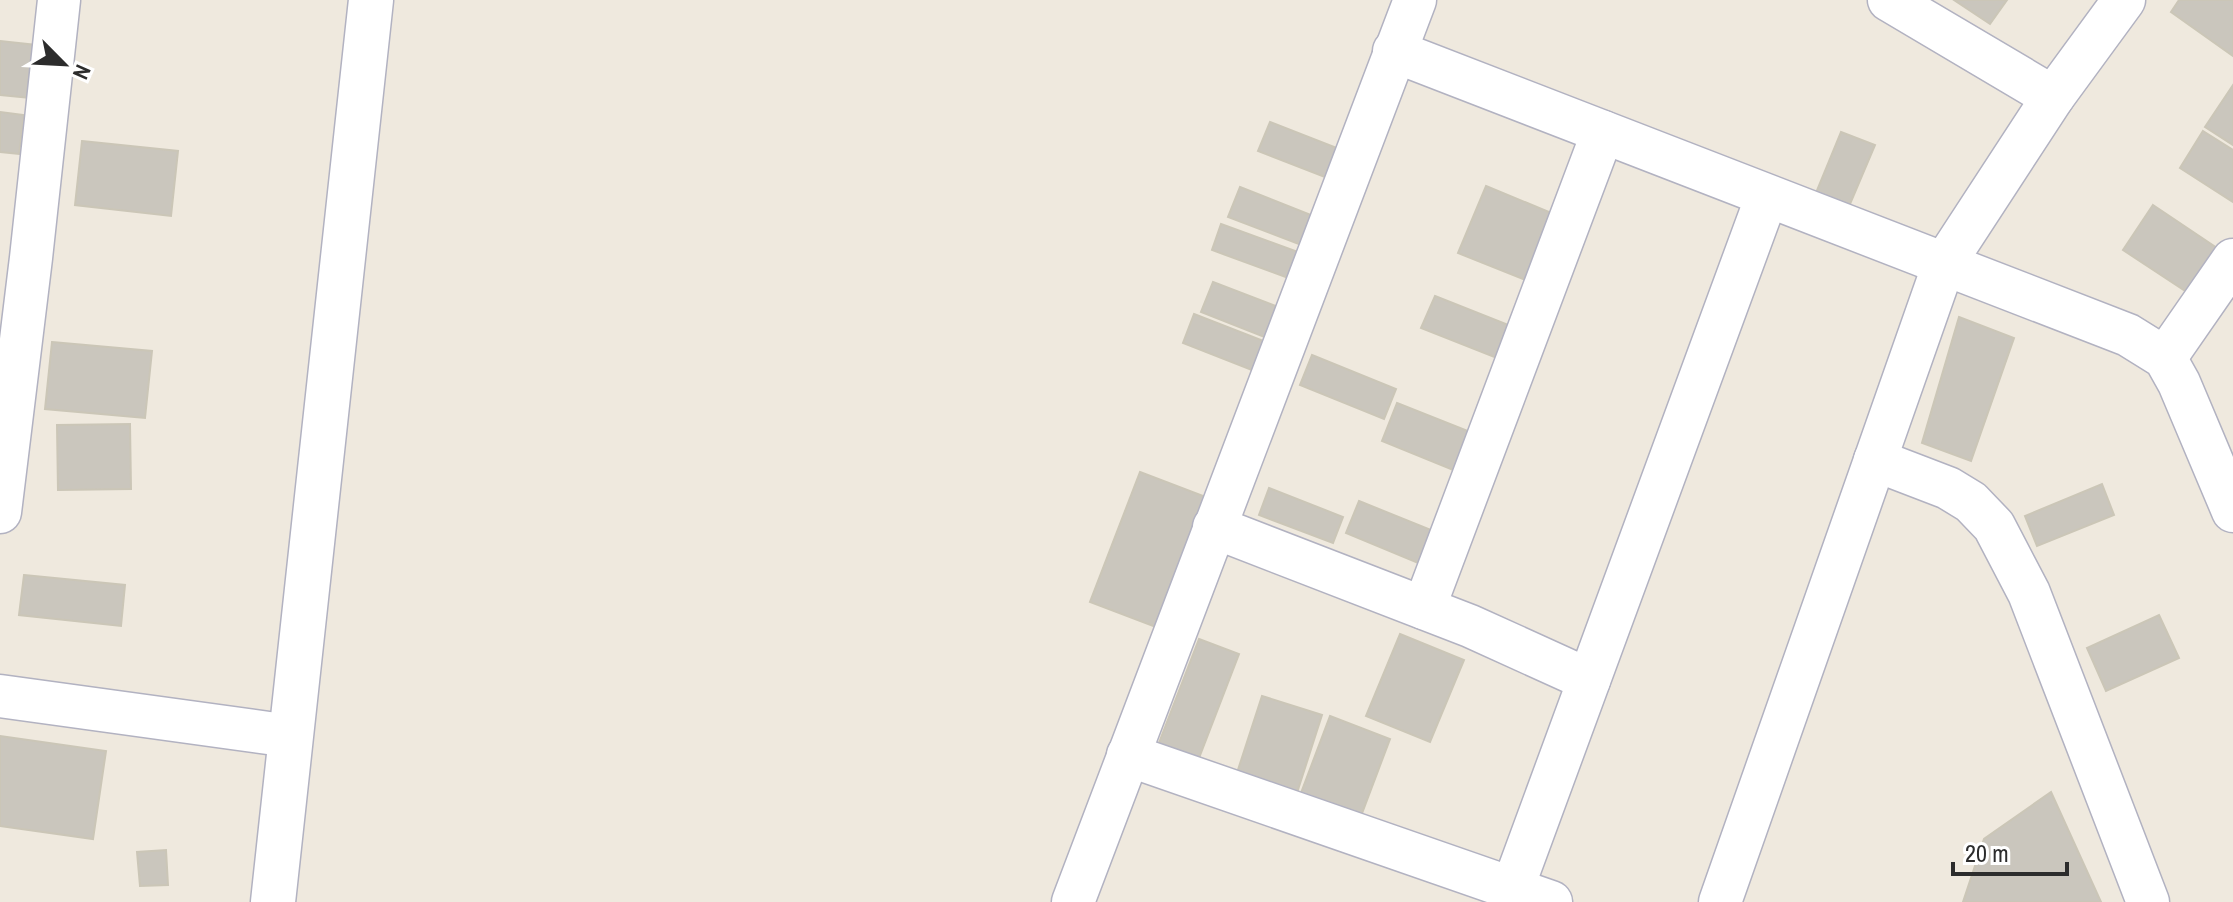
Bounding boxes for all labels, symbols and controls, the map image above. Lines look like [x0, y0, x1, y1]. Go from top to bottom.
north arrow [24, 24, 104, 104]
text: N [66, 60, 99, 84]
scale bar [1953, 826, 2067, 876]
text: 20 m [1965, 837, 2009, 869]

